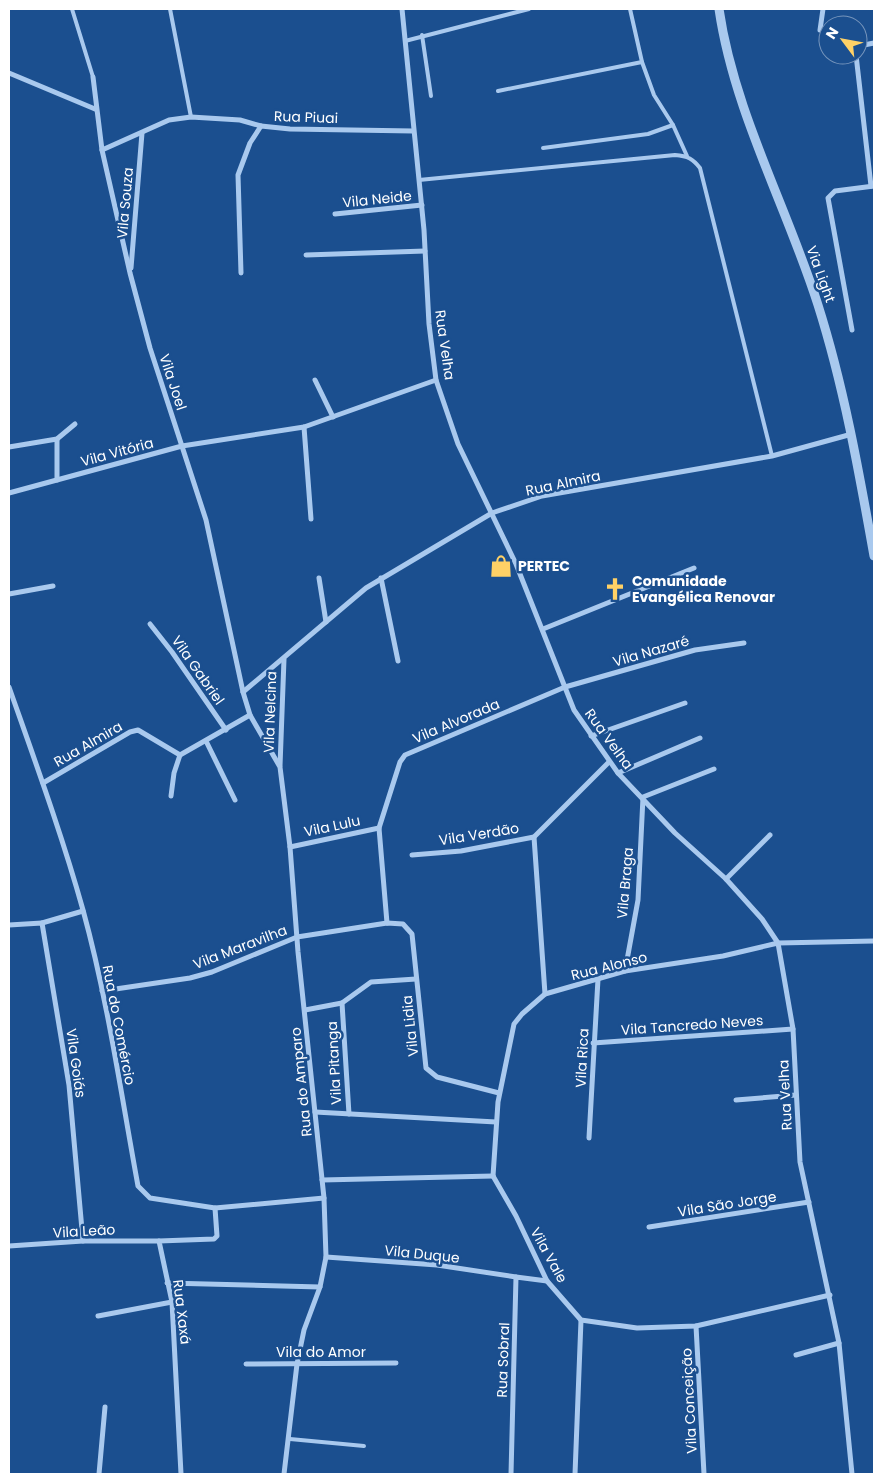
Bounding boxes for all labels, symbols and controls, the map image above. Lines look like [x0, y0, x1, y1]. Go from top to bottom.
north arrow [818, 15, 868, 65]
text: N [821, 23, 843, 43]
street label: Rua Piuai [274, 106, 338, 128]
street label: Vila Souza [112, 166, 138, 240]
street label: Vila Neide [341, 185, 413, 213]
street label: Via Light [801, 243, 841, 305]
street label: Rua Velha [430, 309, 460, 381]
street label: Vila Joel [155, 351, 191, 413]
street label: Vila Vitória [78, 433, 156, 471]
street label: Rua Almira [524, 465, 602, 501]
shop icon: PERTEC [488, 553, 514, 579]
place label: PERTEC [518, 556, 570, 576]
place label: Comunidade Evangélica Renovar [632, 571, 775, 607]
church icon: Comunidade Evangélica Renovar [602, 576, 628, 602]
street label: Vila Nazaré [610, 630, 692, 671]
street label: Vila Gabriel [167, 631, 229, 709]
street label: Vila Nelcina [259, 671, 281, 753]
street label: Vila Alvorada [409, 694, 503, 748]
street label: Rua Velha [580, 705, 638, 773]
street label: Rua Almira [50, 716, 126, 772]
street label: Vila Lulu [302, 810, 362, 842]
street label: Vila Verdão [438, 818, 521, 850]
street label: Vila Braga [612, 846, 638, 920]
street label: Vila Maravilha [190, 920, 290, 974]
street label: Rua Alonso [569, 947, 649, 985]
street label: Rua do Comércio [98, 963, 140, 1087]
street label: Vila Lidia [397, 994, 423, 1058]
street label: Vila Tancredo Neves [620, 1010, 764, 1040]
street label: Vila Pitanga [322, 1021, 346, 1105]
street label: Rua do Amparo [285, 1026, 317, 1138]
street label: Vila Goiás [61, 1027, 91, 1099]
street label: Vila Rica [570, 1028, 594, 1088]
street label: Rua Velha [773, 1059, 797, 1131]
street label: Vila São Jorge [676, 1186, 778, 1222]
street label: Vila Leão [52, 1219, 116, 1243]
street label: Vila Vale [526, 1224, 573, 1287]
street label: Vila Duque [383, 1240, 461, 1268]
street label: Rua Xaxá [168, 1279, 196, 1345]
street label: Rua Sobral [492, 1322, 514, 1398]
street label: Vila do Amor [276, 1342, 366, 1362]
street label: Vila Conceição [676, 1348, 702, 1454]

